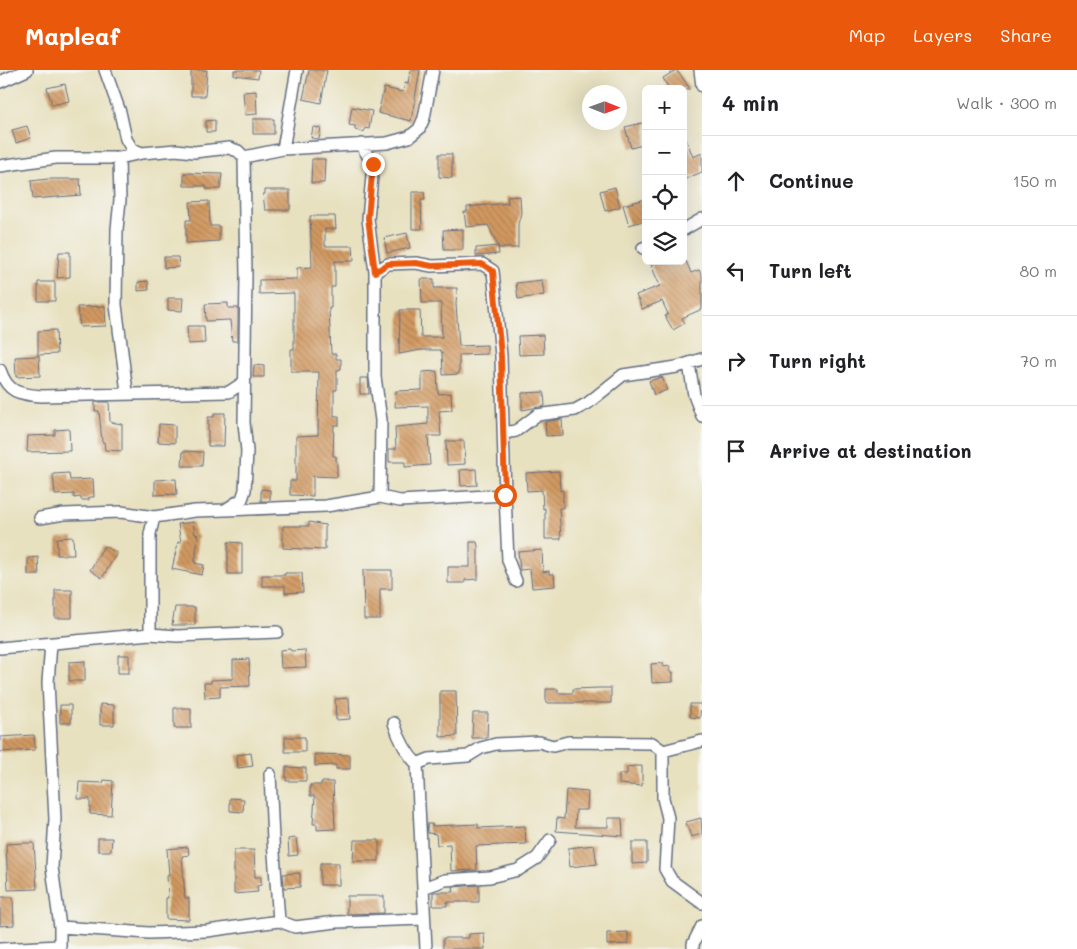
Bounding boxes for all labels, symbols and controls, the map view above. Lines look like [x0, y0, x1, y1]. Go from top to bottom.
text: Mapleaf [25, 20, 120, 51]
text: Map [849, 23, 885, 47]
text: Layers [913, 23, 972, 47]
text: Share [1000, 23, 1052, 47]
north arrow [582, 85, 627, 130]
map controls [642, 85, 687, 265]
button: + [642, 85, 687, 130]
text: 4 min [722, 89, 779, 116]
text: Walk · 300 m [956, 92, 1057, 113]
button: − [642, 130, 687, 175]
route end [362, 153, 385, 176]
icon: ahead [722, 167, 750, 195]
text: Continue [769, 168, 854, 193]
text: 150 m [1013, 170, 1057, 191]
button: locate [642, 175, 687, 220]
button: layers [642, 220, 687, 265]
icon: left [722, 257, 750, 285]
text: Turn left [769, 258, 852, 283]
text: 80 m [1020, 260, 1057, 281]
icon: right [722, 347, 750, 375]
text: Turn right [769, 348, 866, 373]
text: 70 m [1020, 350, 1057, 371]
icon: arrive [722, 437, 750, 465]
text: Arrive at destination [769, 438, 972, 463]
route start [494, 484, 517, 507]

